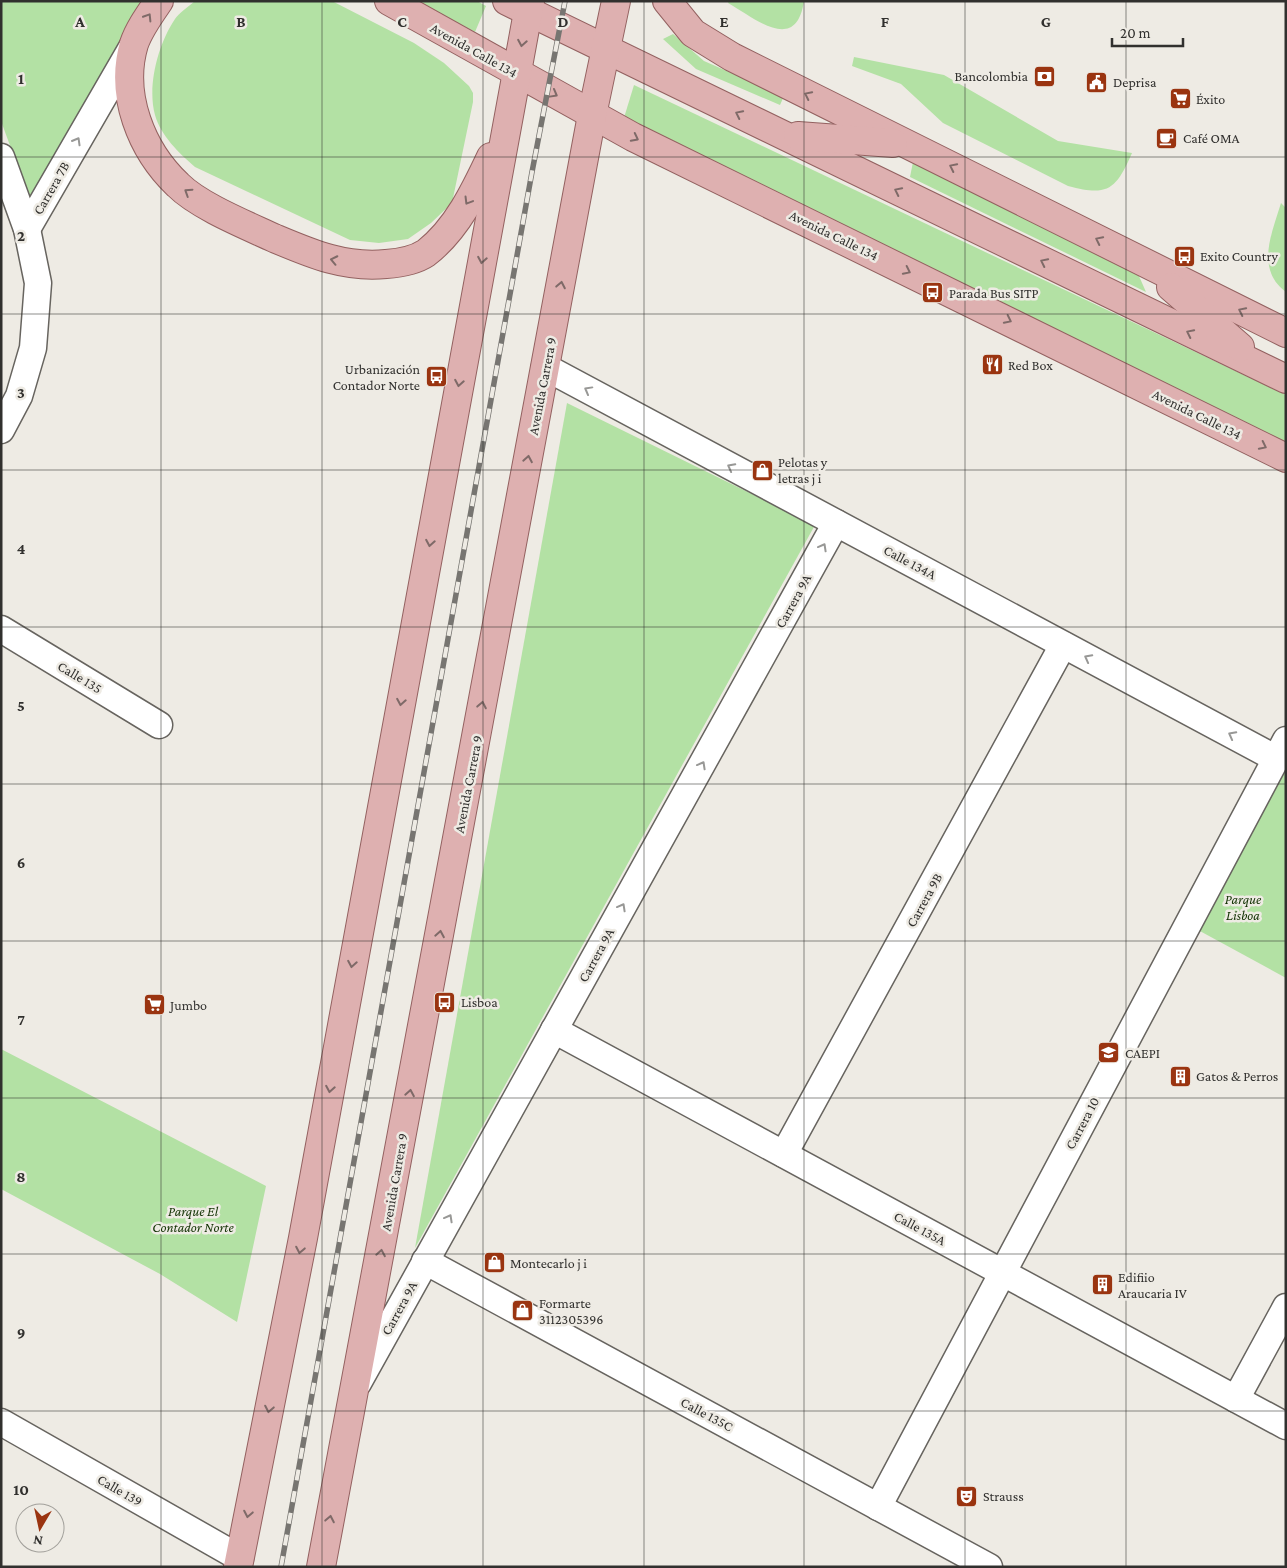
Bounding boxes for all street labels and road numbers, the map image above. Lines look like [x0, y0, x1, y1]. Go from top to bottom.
street label: Avenida Calle 134 [428, 19, 520, 81]
street label: Carrera 7B [29, 158, 73, 217]
street label: Avenida Calle 134 [787, 207, 881, 263]
street label: Avenida Carrera 9 [525, 336, 559, 436]
street label: Avenida Calle 134 [1150, 386, 1244, 442]
street label: Calle 134A [881, 542, 939, 583]
street label: Carrera 9A [772, 571, 814, 631]
street label: Calle 135 [55, 658, 105, 696]
street label: Avenida Carrera 9 [451, 734, 485, 834]
street label: Carrera 9B [903, 870, 945, 930]
street label: Carrera 9A [575, 925, 617, 985]
street label: Carrera 10 [1062, 1094, 1102, 1152]
street label: Avenida Carrera 9 [378, 1132, 410, 1232]
street label: Calle 135A [891, 1208, 949, 1248]
street label: Carrera 9A [378, 1278, 420, 1338]
street label: Calle 135C [678, 1394, 736, 1434]
street label: Calle 139 [95, 1471, 145, 1509]

